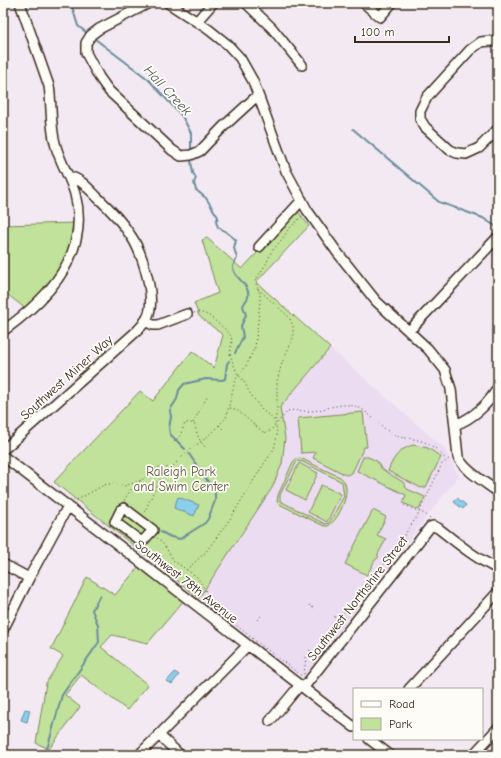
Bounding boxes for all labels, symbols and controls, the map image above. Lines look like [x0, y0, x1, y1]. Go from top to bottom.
scale bar [355, 18, 449, 44]
text: 100 m [361, 25, 394, 39]
water label: Hall Creek [140, 62, 195, 119]
street label: Southwest Miner Way [17, 332, 116, 423]
park label: Raleigh Park and Swim Center [134, 464, 229, 494]
street label: Southwest Northshire Street [304, 532, 411, 664]
street label: Southwest 78th Avenue [132, 537, 241, 626]
legend [353, 688, 483, 740]
text: Road [389, 697, 415, 711]
text: Park [389, 717, 412, 731]

